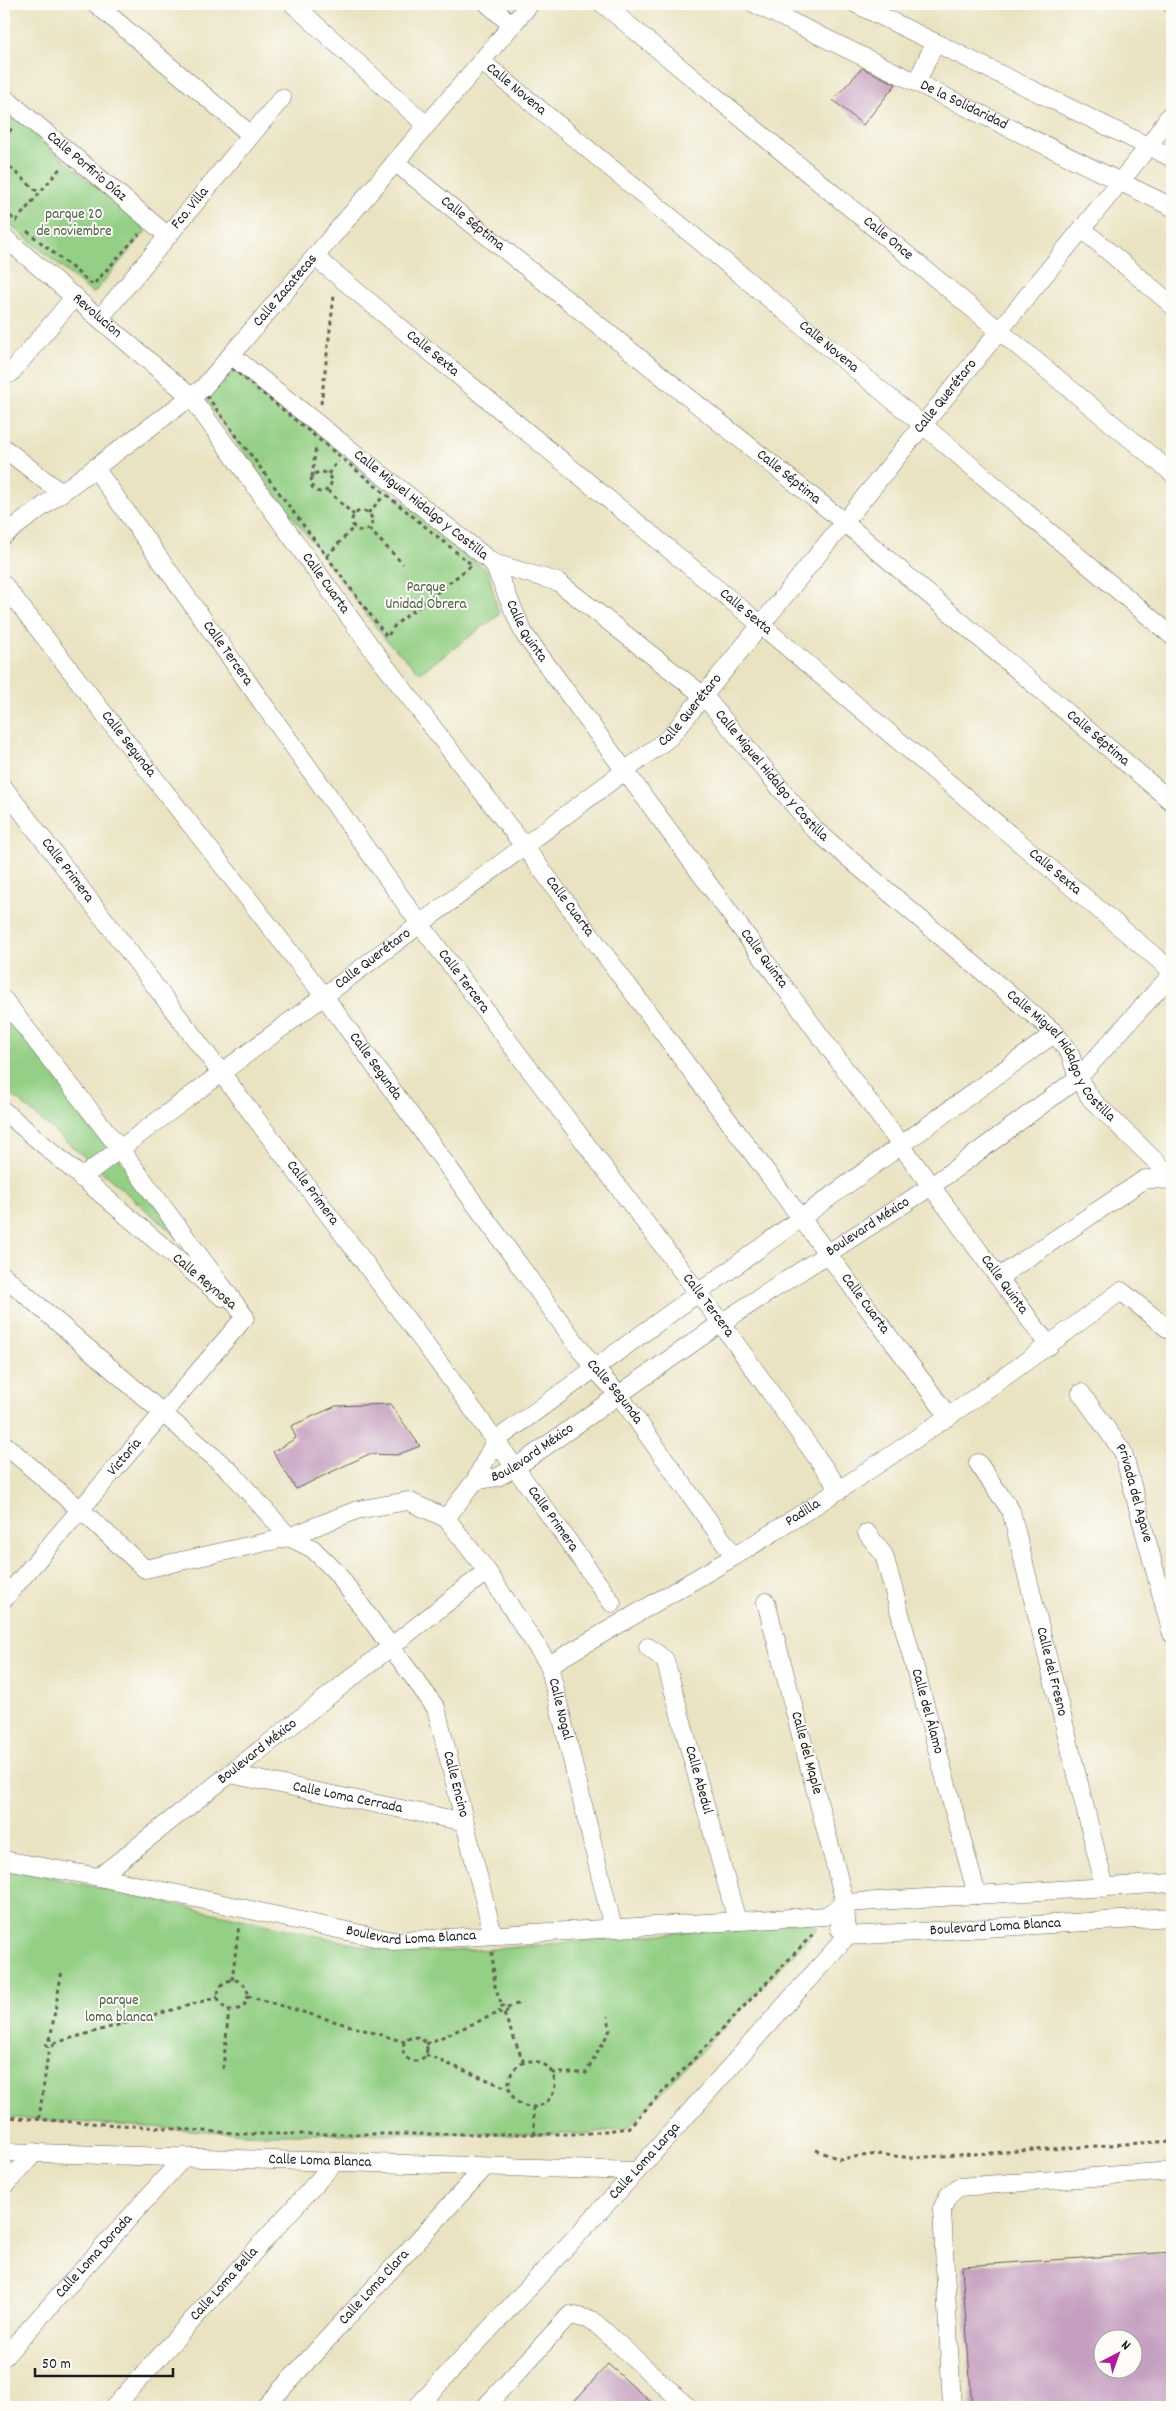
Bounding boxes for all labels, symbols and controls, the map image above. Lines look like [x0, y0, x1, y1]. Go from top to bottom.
street label: Calle Novena [481, 58, 552, 122]
street label: De la Solidaridad [916, 75, 1011, 136]
street label: Calle Porfirio Díaz [41, 126, 132, 208]
street label: Fco. Villa [166, 182, 215, 235]
street label: Calle Séptima [435, 191, 510, 257]
park label: parque 20 de noviembre [36, 204, 112, 243]
street label: Calle Once [858, 211, 918, 266]
street label: Calle Zacatecas [248, 249, 323, 332]
street label: Revolucion [67, 289, 126, 344]
street label: Calle Novena [793, 315, 864, 379]
street label: Calle Sexta [401, 325, 464, 383]
street label: Calle Querétaro [909, 354, 983, 439]
street label: Calle Miguel Hidalgo y Costilla [348, 445, 494, 567]
street label: Calle Séptima [751, 445, 826, 511]
street label: Calle Cuarta [296, 548, 355, 620]
park label: Parque Unidad Obrera [385, 577, 468, 616]
street label: Calle Sexta [714, 584, 777, 641]
street label: Calle Quinta [499, 597, 553, 668]
street label: Calle Tercera [197, 617, 259, 691]
street label: Calle Querétaro [654, 669, 728, 753]
street label: Calle Miguel Hidalgo y Costilla [709, 705, 834, 848]
street label: Calle Séptima [1061, 705, 1135, 773]
street label: Calle Segunda [95, 706, 162, 783]
street label: Calle Primera [35, 834, 100, 908]
street label: Calle Sexta [1023, 843, 1087, 902]
street label: Calle Cuarta [539, 872, 600, 943]
street label: Calle Querétaro [330, 923, 416, 995]
street label: Calle Quinta [734, 924, 793, 994]
street label: Calle Tercera [432, 945, 495, 1019]
street label: Calle Miguel Hidalgo y Costilla [1001, 985, 1121, 1128]
street label: Calle Segunda [343, 1028, 408, 1106]
street label: Calle Primera [280, 1156, 345, 1231]
street label: Boulevard México [822, 1192, 915, 1263]
street label: Calle Reynosa [167, 1248, 242, 1316]
street label: Calle Quinta [974, 1250, 1034, 1320]
street label: Calle Tercera [676, 1269, 740, 1343]
street label: Calle Cuarta [835, 1269, 895, 1340]
street label: Calle Segunda [580, 1355, 648, 1430]
street label: Boulevard México [490, 1418, 579, 1489]
street label: Victoria [102, 1433, 148, 1481]
street label: Privada del Agave [1109, 1439, 1158, 1545]
street label: Calle Primera [521, 1482, 584, 1557]
street label: Padilla [781, 1493, 826, 1533]
street label: Calle del Fresno [1029, 1625, 1073, 1719]
street label: Calle del Álamo [905, 1666, 949, 1757]
street label: Calle Nogal [542, 1676, 578, 1743]
street label: Calle del Maple [784, 1709, 828, 1797]
street label: Boulevard México [213, 1713, 302, 1790]
street label: Calle Abedul [678, 1743, 718, 1817]
street label: Calle Encino [436, 1749, 474, 1820]
street label: Calle Loma Cerrada [291, 1776, 405, 1820]
street label: Boulevard Loma Blanca [929, 1912, 1063, 1942]
street label: Boulevard Loma Blanca [344, 1920, 478, 1952]
park label: parque loma blanca [85, 1990, 154, 2029]
street label: Calle Loma Larga [604, 2117, 687, 2205]
street label: Calle Loma Blanca [268, 2149, 373, 2174]
street label: Calle Loma Dorada [51, 2209, 139, 2304]
street label: Calle Loma Bella [185, 2242, 265, 2326]
street label: Calle Loma Clara [334, 2244, 416, 2330]
north arrow [1094, 2328, 1144, 2378]
text: N [1116, 2336, 1134, 2356]
scale bar [35, 2346, 172, 2378]
text: 50 m [42, 2354, 71, 2376]

